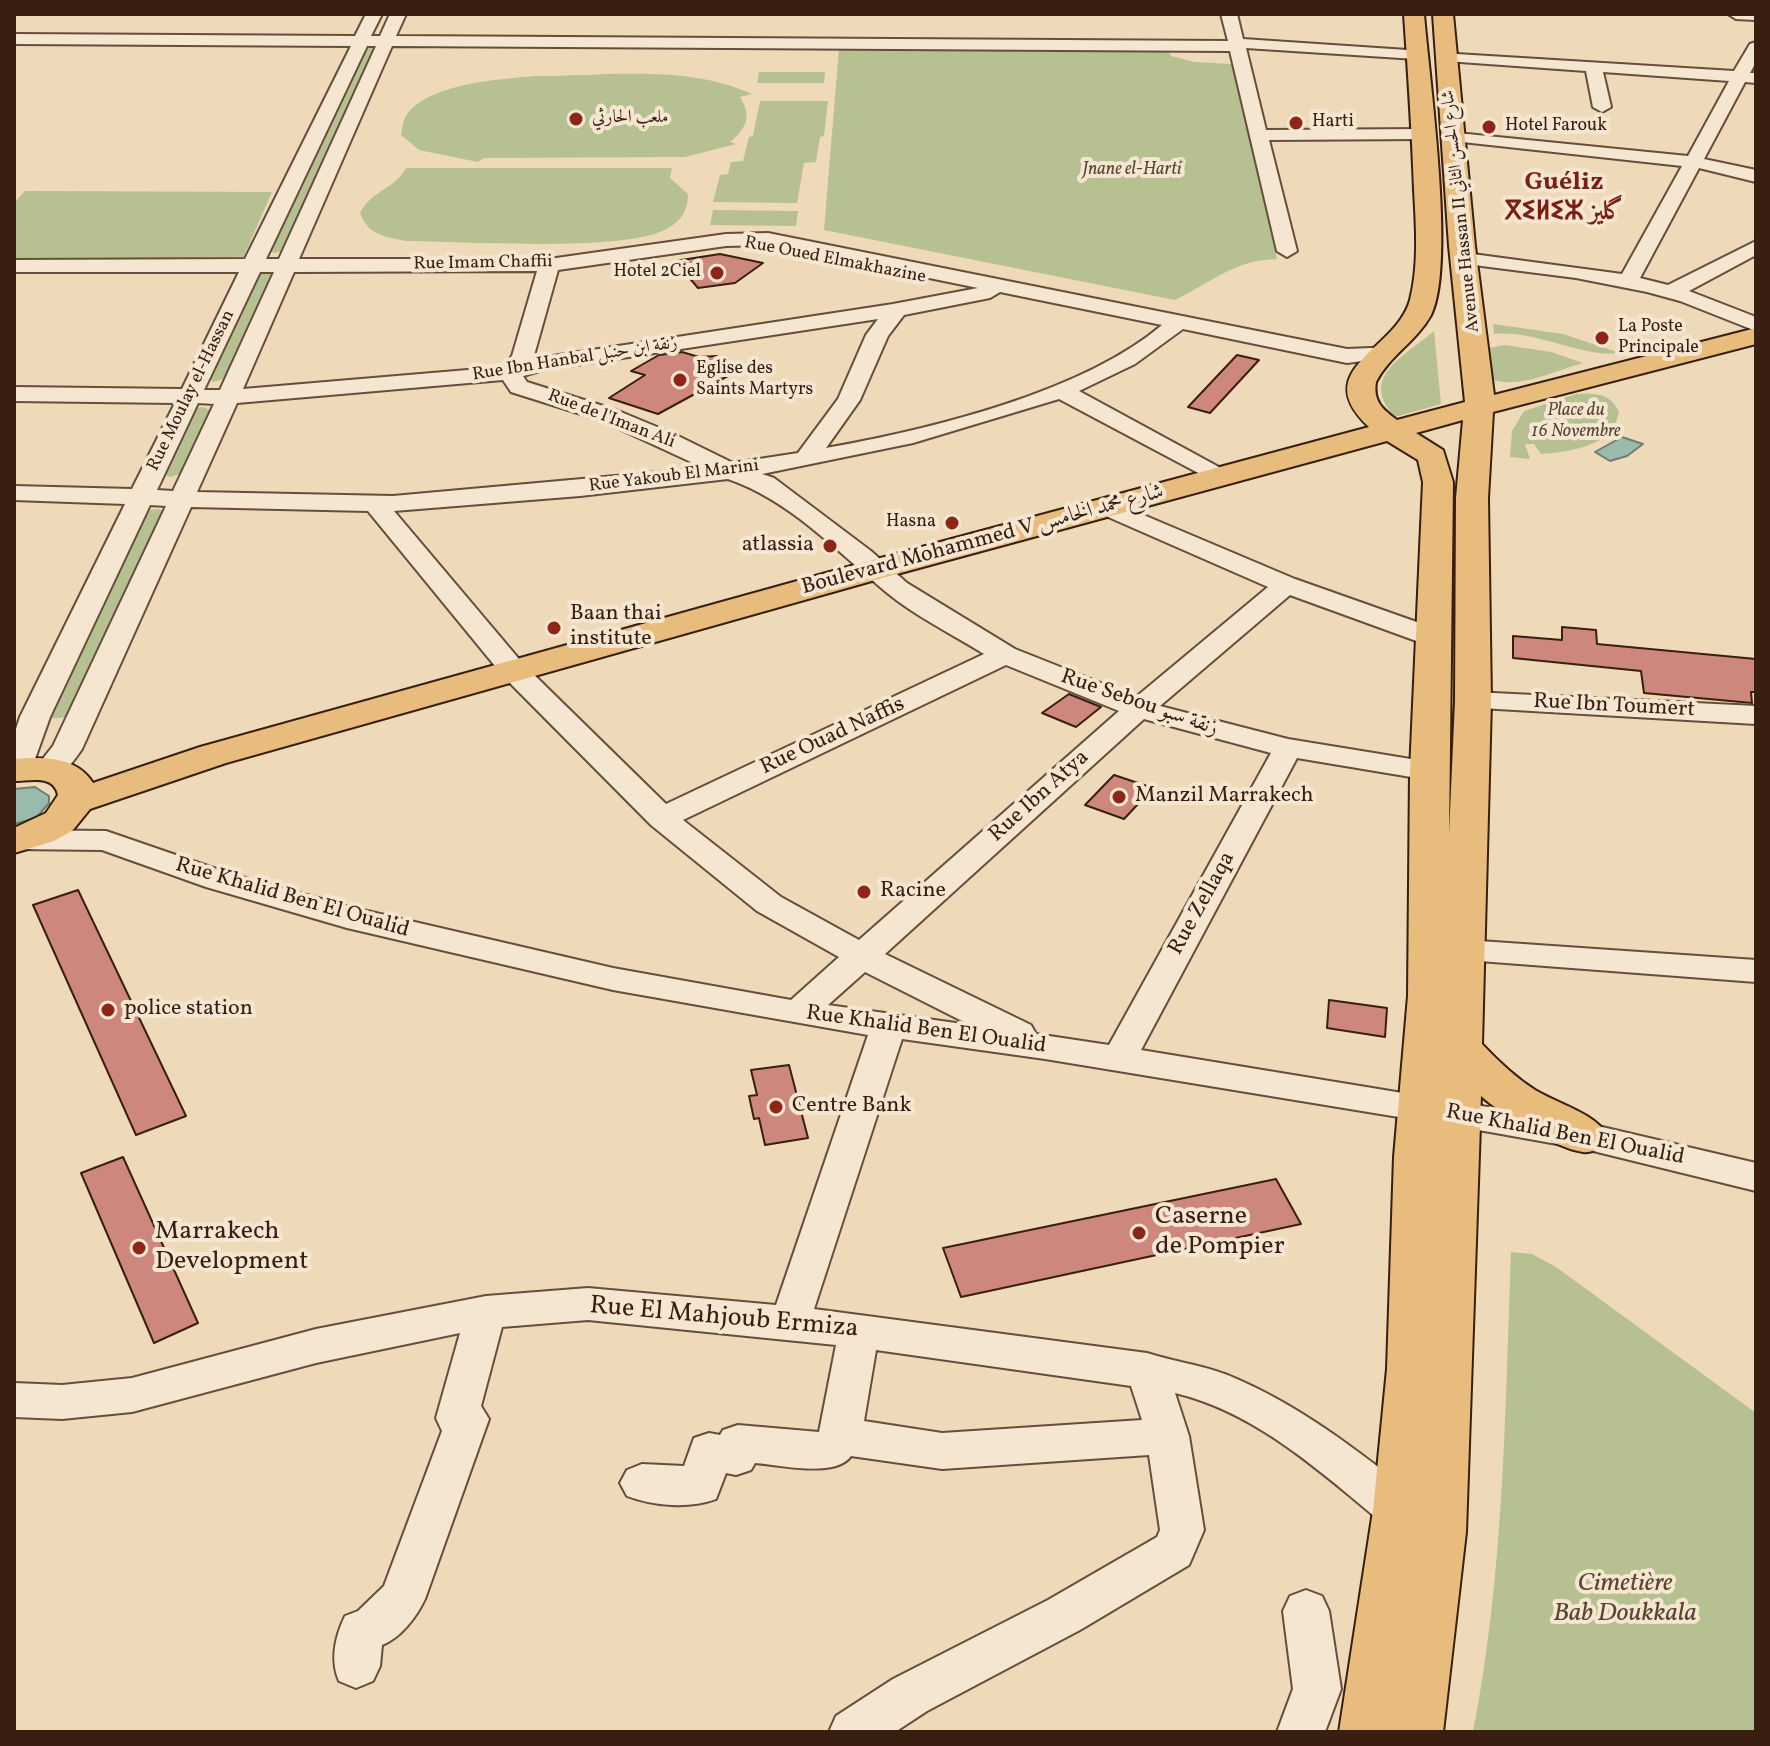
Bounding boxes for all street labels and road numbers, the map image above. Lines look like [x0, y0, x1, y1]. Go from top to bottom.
street label: Avenue Hassan II شارع الحسن الثاني [1439, 89, 1485, 333]
street label: Rue Oued Elmakhazine [742, 233, 928, 289]
street label: Rue Imam Chaffii [413, 252, 553, 276]
street label: Rue Moulay el-Hassan [144, 307, 240, 475]
street label: Rue Ibn Hanbal زنقة ابن حنبل [471, 333, 679, 387]
street label: Rue de l'Iman Ali [544, 386, 678, 454]
street label: Rue Yakoub El Marini [588, 456, 760, 498]
street label: Boulevard Mohammed V شارع محمد الخامس [799, 480, 1167, 602]
street label: Rue Sebou زنقة سبو [1057, 665, 1221, 743]
street label: Rue Ibn Toumert [1532, 690, 1696, 724]
street label: Rue Ouad Naffis [757, 692, 909, 782]
street label: Rue Ibn Atya [985, 745, 1095, 849]
street label: Rue Zellaqa [1164, 848, 1242, 960]
street label: Rue Khalid Ben El Oualid [172, 853, 412, 945]
street label: Rue Khalid Ben El Oualid [804, 1001, 1048, 1061]
street label: Rue Khalid Ben El Oualid [1444, 1100, 1686, 1172]
street label: Rue El Mahjoub Ermiza [588, 1292, 860, 1346]

